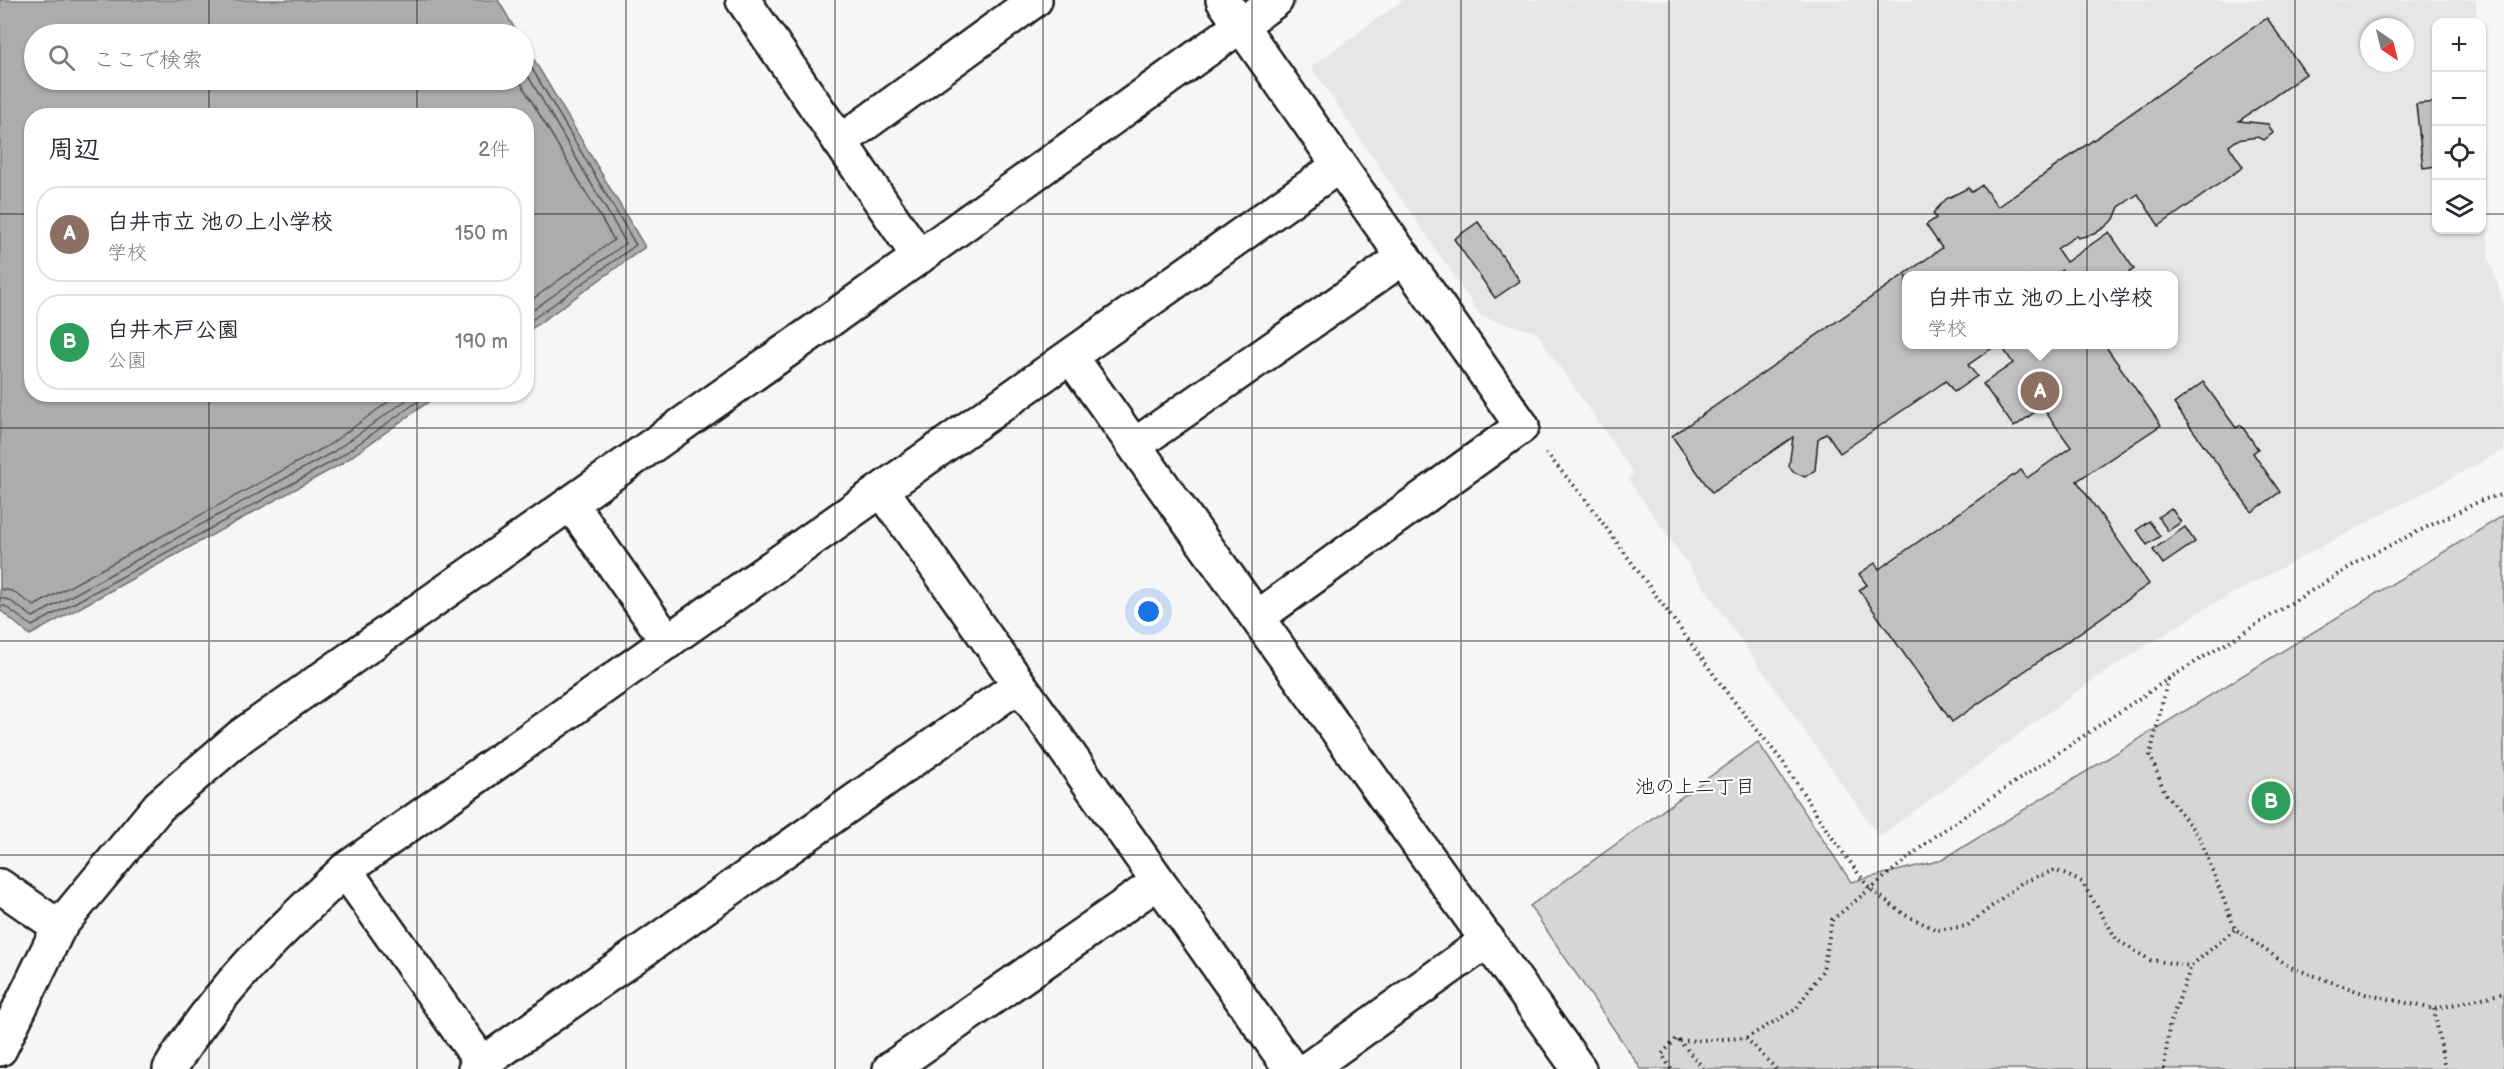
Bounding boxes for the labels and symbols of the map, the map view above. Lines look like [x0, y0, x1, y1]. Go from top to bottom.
north arrow [2360, 18, 2414, 72]
pin: A [2020, 368, 2060, 414]
your location [1134, 597, 1163, 626]
district label: 池の上二丁目 [1635, 775, 1755, 799]
pin: B [2252, 778, 2290, 824]

